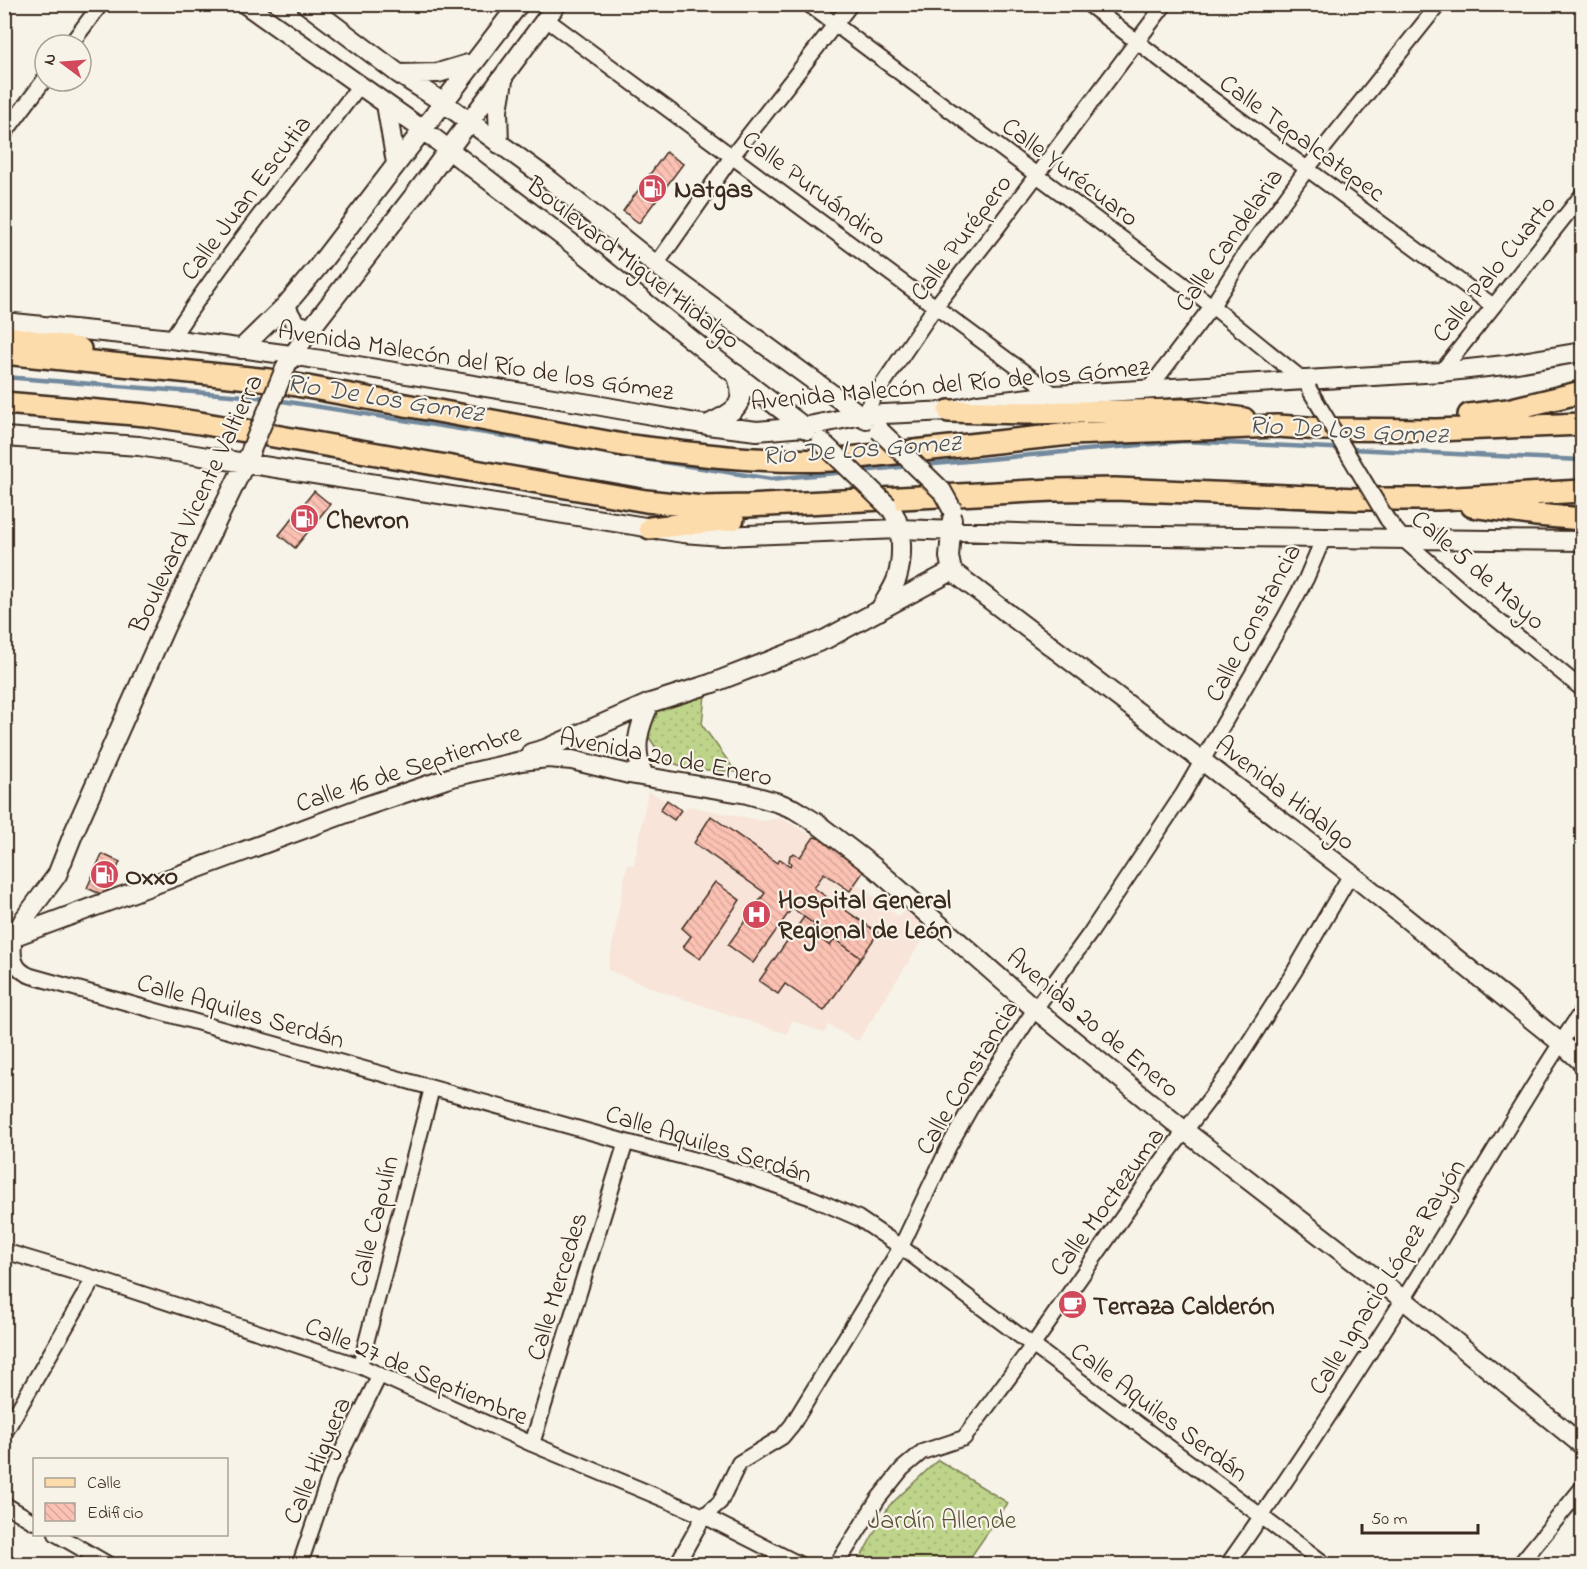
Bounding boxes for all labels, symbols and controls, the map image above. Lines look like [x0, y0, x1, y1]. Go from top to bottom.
north arrow [33, 33, 93, 93]
text: N [37, 51, 64, 68]
street label: Calle Tepalcatepec [1210, 66, 1393, 213]
street label: Calle Juan Escutia [172, 108, 322, 290]
street label: Calle Yurécuaro [992, 109, 1146, 238]
street label: Calle Puruándiro [733, 122, 894, 257]
street label: Calle Candelaria [1167, 161, 1294, 320]
street label: Calle Purépero [902, 167, 1023, 310]
street label: Boulevard Miguel Hidalgo [516, 168, 747, 360]
fuel station icon: Natgas [637, 172, 669, 204]
place label: Natgas [674, 172, 753, 211]
street label: Calle Palo Cuarto [1424, 188, 1567, 352]
street label: Avenida Malecón del Río de los Gómez [275, 313, 676, 413]
street label: Avenida Malecón del Río de los Gómez [749, 350, 1151, 422]
water label: Rio De Los Gomez [283, 365, 488, 435]
street label: Boulevard Vicente Valtierra [120, 368, 275, 641]
water label: Rio De Los Gomez [1247, 407, 1450, 456]
water label: Rio De Los Gomez [761, 424, 964, 477]
street label: Calle 5 de Mayo [1401, 502, 1553, 641]
fuel station icon: Chevron [289, 503, 321, 535]
place label: Chevron [326, 503, 409, 541]
street label: Calle Constancia [1197, 537, 1312, 710]
street label: Calle 16 de Septiembre [291, 715, 527, 824]
street label: Avenida 20 de Enero [556, 720, 775, 798]
street label: Avenida Hidalgo [1206, 727, 1362, 861]
fuel station icon: Oxxo [88, 859, 120, 891]
place label: Oxxo [125, 859, 178, 897]
place label: Hospital General Regional de León [778, 883, 952, 952]
hospital icon: Hospital General Regional de León [741, 898, 773, 930]
street label: Avenida 20 de Enero [997, 940, 1187, 1108]
street label: Calle Aquiles Serdán [132, 965, 348, 1061]
street label: Calle Constancia [907, 994, 1030, 1163]
street label: Calle Aquiles Serdán [600, 1096, 816, 1195]
street label: Calle Moctezuma [1041, 1120, 1176, 1285]
street label: Calle Capulín [341, 1152, 411, 1291]
street label: Calle Ignacio López Rayón [1300, 1152, 1477, 1403]
street label: Calle Mercedes [518, 1208, 599, 1366]
cafe icon: Terraza Calderón [1056, 1289, 1088, 1321]
place label: Terraza Calderón [1093, 1289, 1275, 1327]
street label: Calle 27 de Septiembre [298, 1309, 534, 1437]
street label: Calle Aquiles Serdán [1061, 1334, 1255, 1493]
street label: Calle Higuera [275, 1392, 363, 1531]
legend [33, 1458, 228, 1536]
text: Calle [87, 1471, 122, 1497]
scale bar [1362, 1497, 1478, 1535]
text: Edificio [87, 1501, 143, 1527]
park label: Jardín Allende [868, 1503, 1017, 1541]
text: 50 m [1371, 1507, 1408, 1533]

